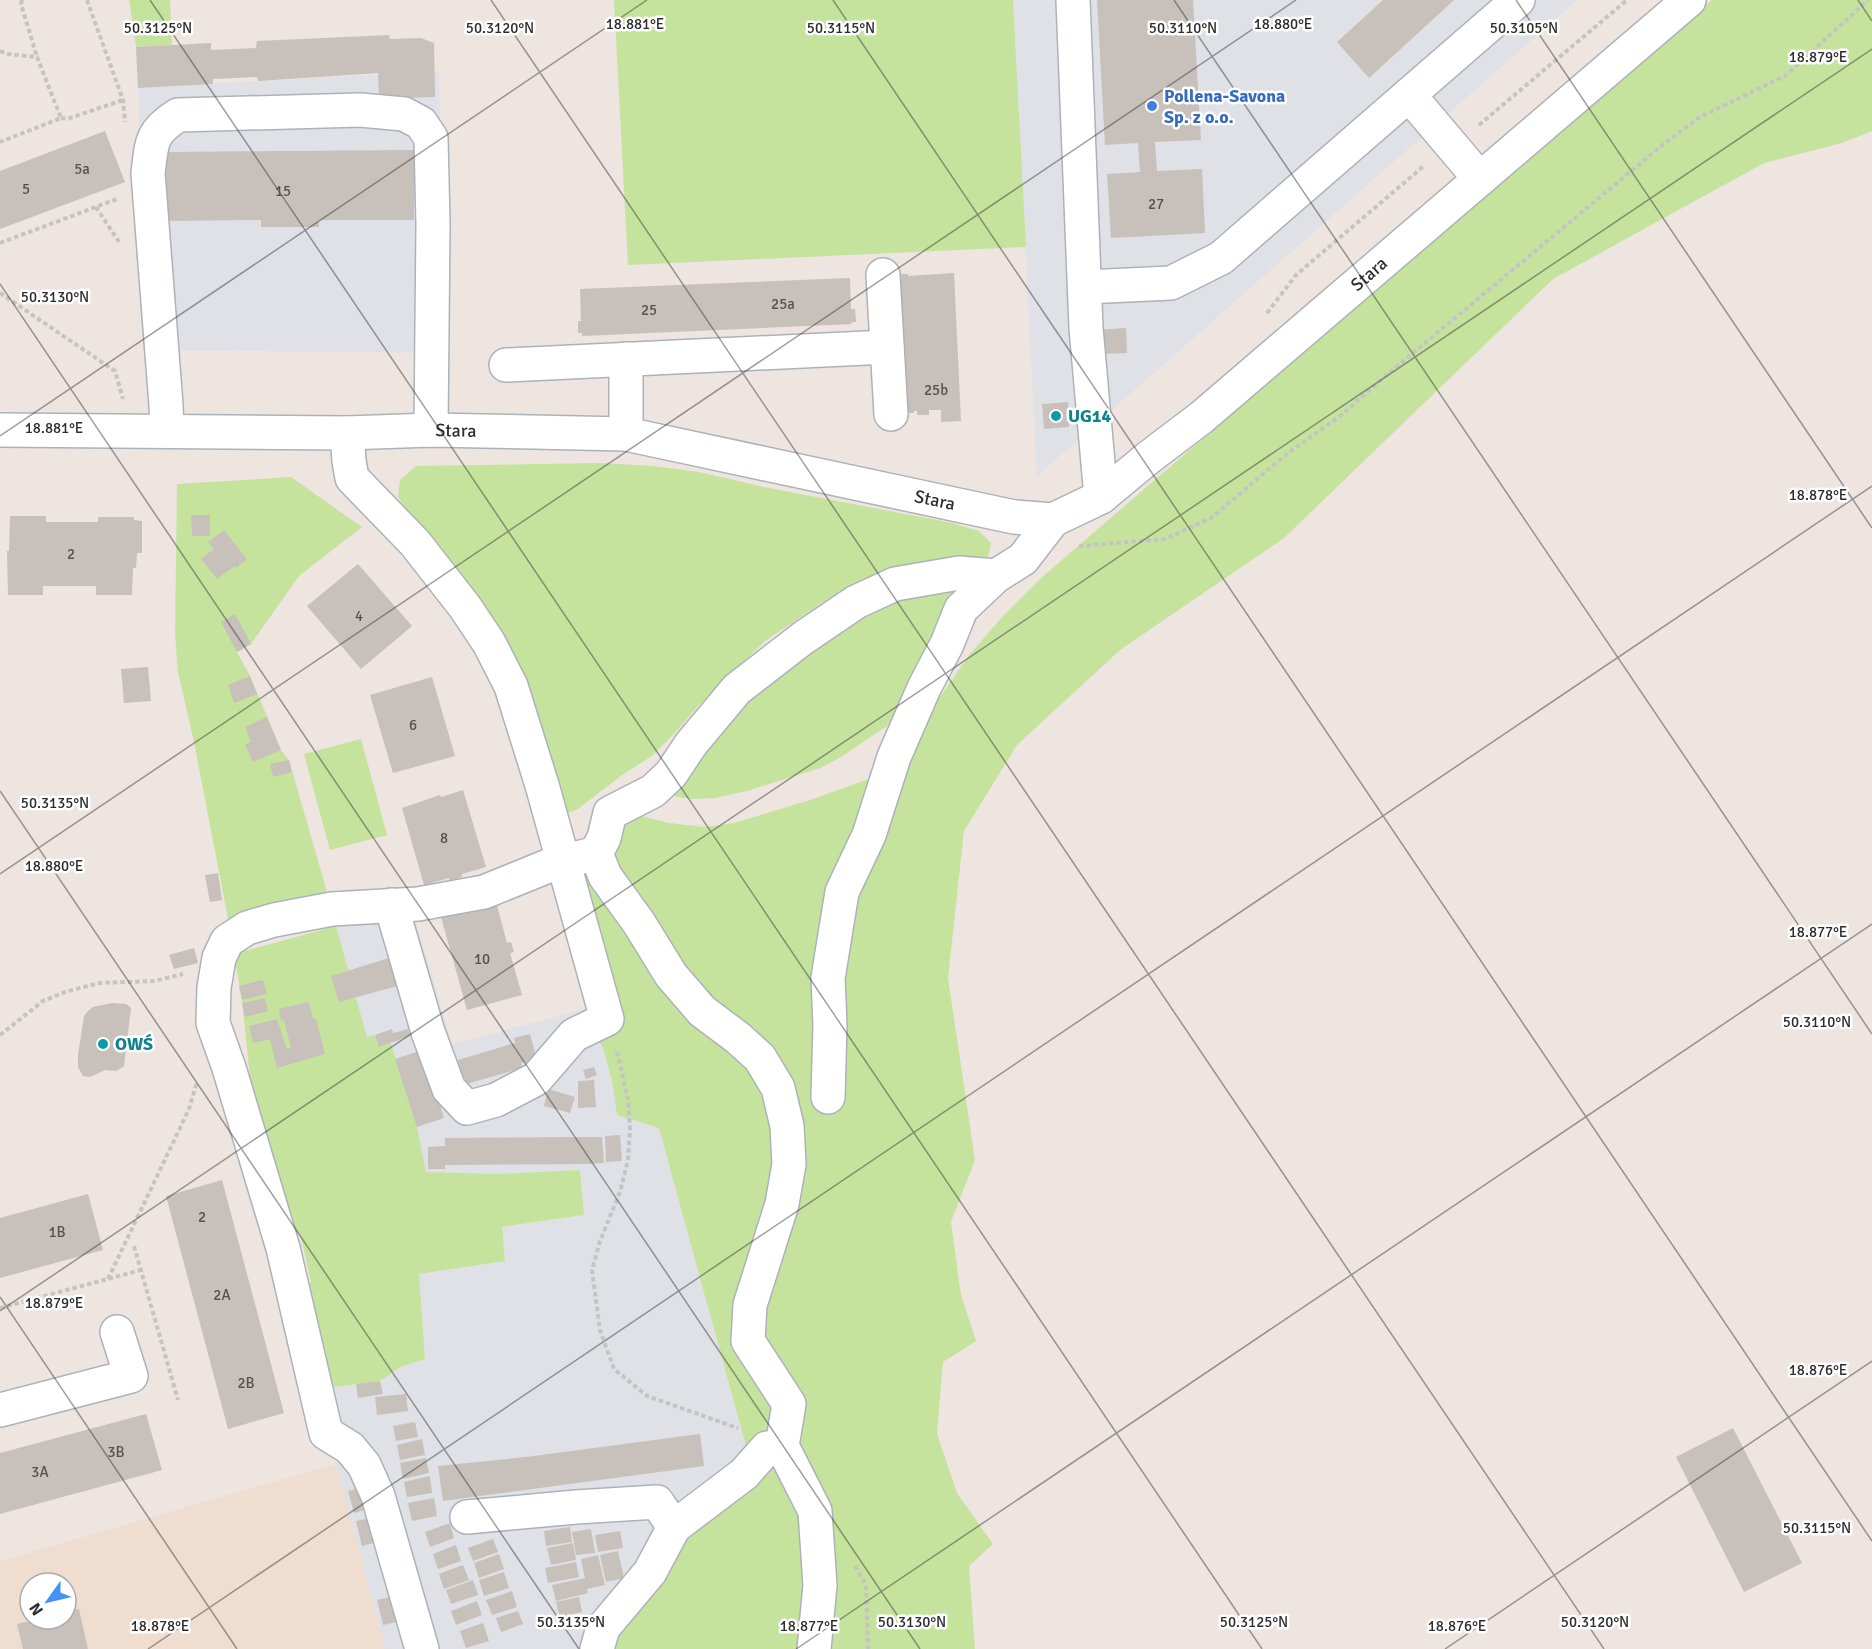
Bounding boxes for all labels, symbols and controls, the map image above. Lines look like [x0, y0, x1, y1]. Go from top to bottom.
text: 18.881°E [606, 15, 664, 33]
text: 18.880°E [1254, 15, 1312, 33]
text: 50.3125°N [124, 19, 192, 37]
text: 50.3120°N [466, 19, 534, 37]
text: 50.3115°N [807, 19, 875, 37]
text: 50.3110°N [1149, 19, 1217, 37]
text: 50.3105°N [1490, 19, 1558, 37]
text: 18.879°E [1789, 48, 1847, 66]
place label: Pollena-Savona Sp. z o.o. [1164, 85, 1285, 128]
marker: Pollena-Savona Sp. z o.o. [1145, 99, 1159, 113]
house number: 5a [74, 160, 90, 178]
house number: 5 [22, 180, 30, 198]
house number: 15 [275, 182, 291, 200]
house number: 27 [1148, 195, 1164, 213]
street label: Stara [1346, 252, 1392, 296]
text: 50.3130°N [21, 288, 89, 306]
house number: 25a [771, 295, 795, 313]
house number: 25 [641, 301, 657, 319]
house number: 25b [924, 381, 948, 399]
place label: UG14 [1068, 405, 1112, 427]
marker: UG14 [1049, 409, 1063, 423]
text: 18.881°E [25, 419, 83, 437]
street label: Stara [435, 419, 477, 442]
street label: Stara [913, 485, 957, 515]
text: 18.878°E [1789, 486, 1847, 504]
house number: 2 [67, 545, 75, 563]
house number: 4 [355, 607, 363, 625]
house number: 6 [409, 716, 417, 734]
text: 50.3135°N [21, 794, 89, 812]
house number: 8 [440, 829, 448, 847]
text: 18.880°E [25, 857, 83, 875]
text: 18.877°E [1789, 923, 1847, 941]
house number: 10 [474, 950, 490, 968]
text: 50.3110°N [1783, 1013, 1851, 1031]
place label: OWŚ [115, 1033, 153, 1055]
marker: OWŚ [96, 1037, 110, 1051]
house number: 2 [198, 1208, 206, 1226]
house number: 1B [48, 1223, 66, 1241]
house number: 2A [213, 1286, 231, 1304]
text: 18.879°E [25, 1294, 83, 1312]
text: 18.876°E [1789, 1361, 1847, 1379]
house number: 2B [237, 1374, 255, 1392]
house number: 3B [107, 1443, 125, 1461]
house number: 3A [31, 1463, 49, 1481]
text: 50.3115°N [1783, 1519, 1851, 1537]
north arrow [18, 1571, 78, 1631]
text: N [25, 1599, 48, 1619]
text: 50.3135°N [537, 1613, 605, 1631]
text: 50.3130°N [878, 1613, 946, 1631]
text: 50.3125°N [1220, 1613, 1288, 1631]
text: 50.3120°N [1561, 1613, 1629, 1631]
text: 18.878°E [131, 1617, 189, 1635]
text: 18.877°E [780, 1617, 838, 1635]
text: 18.876°E [1428, 1617, 1486, 1635]

